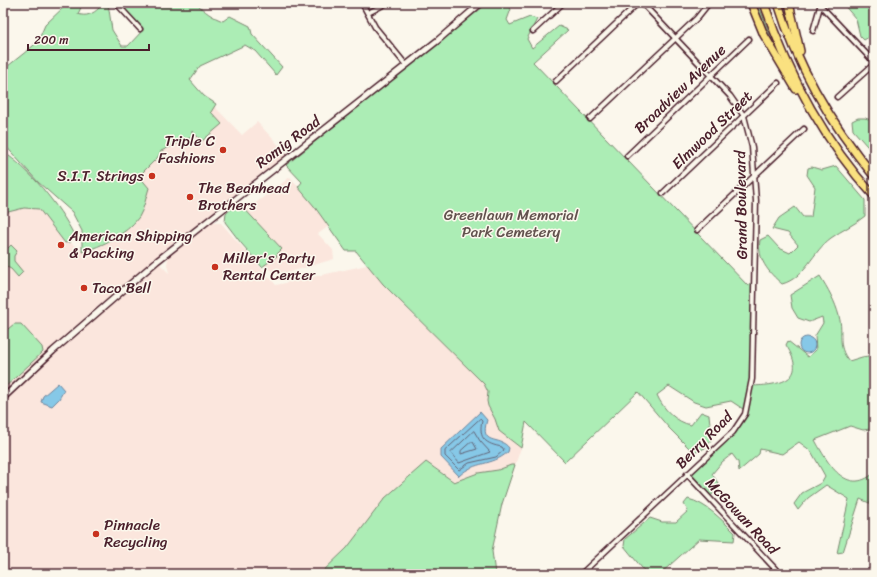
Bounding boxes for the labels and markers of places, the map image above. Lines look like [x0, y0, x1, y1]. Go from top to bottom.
place label: Triple C Fashions [158, 128, 216, 171]
marker: Triple C Fashions [218, 145, 228, 155]
place label: S.I.T. Strings [57, 163, 144, 189]
marker: S.I.T. Strings [147, 171, 157, 181]
place label: The Beanhead Brothers [198, 175, 291, 218]
marker: The Beanhead Brothers [185, 192, 195, 202]
place label: American Shipping & Packing [68, 223, 192, 266]
marker: American Shipping & Packing [56, 240, 66, 250]
place label: Miller's Party Rental Center [223, 245, 316, 288]
marker: Miller's Party Rental Center [210, 262, 220, 272]
place label: Taco Bell [92, 275, 152, 301]
marker: Taco Bell [79, 283, 89, 293]
place label: Pinnacle Recycling [104, 512, 168, 555]
marker: Pinnacle Recycling [91, 529, 101, 539]

